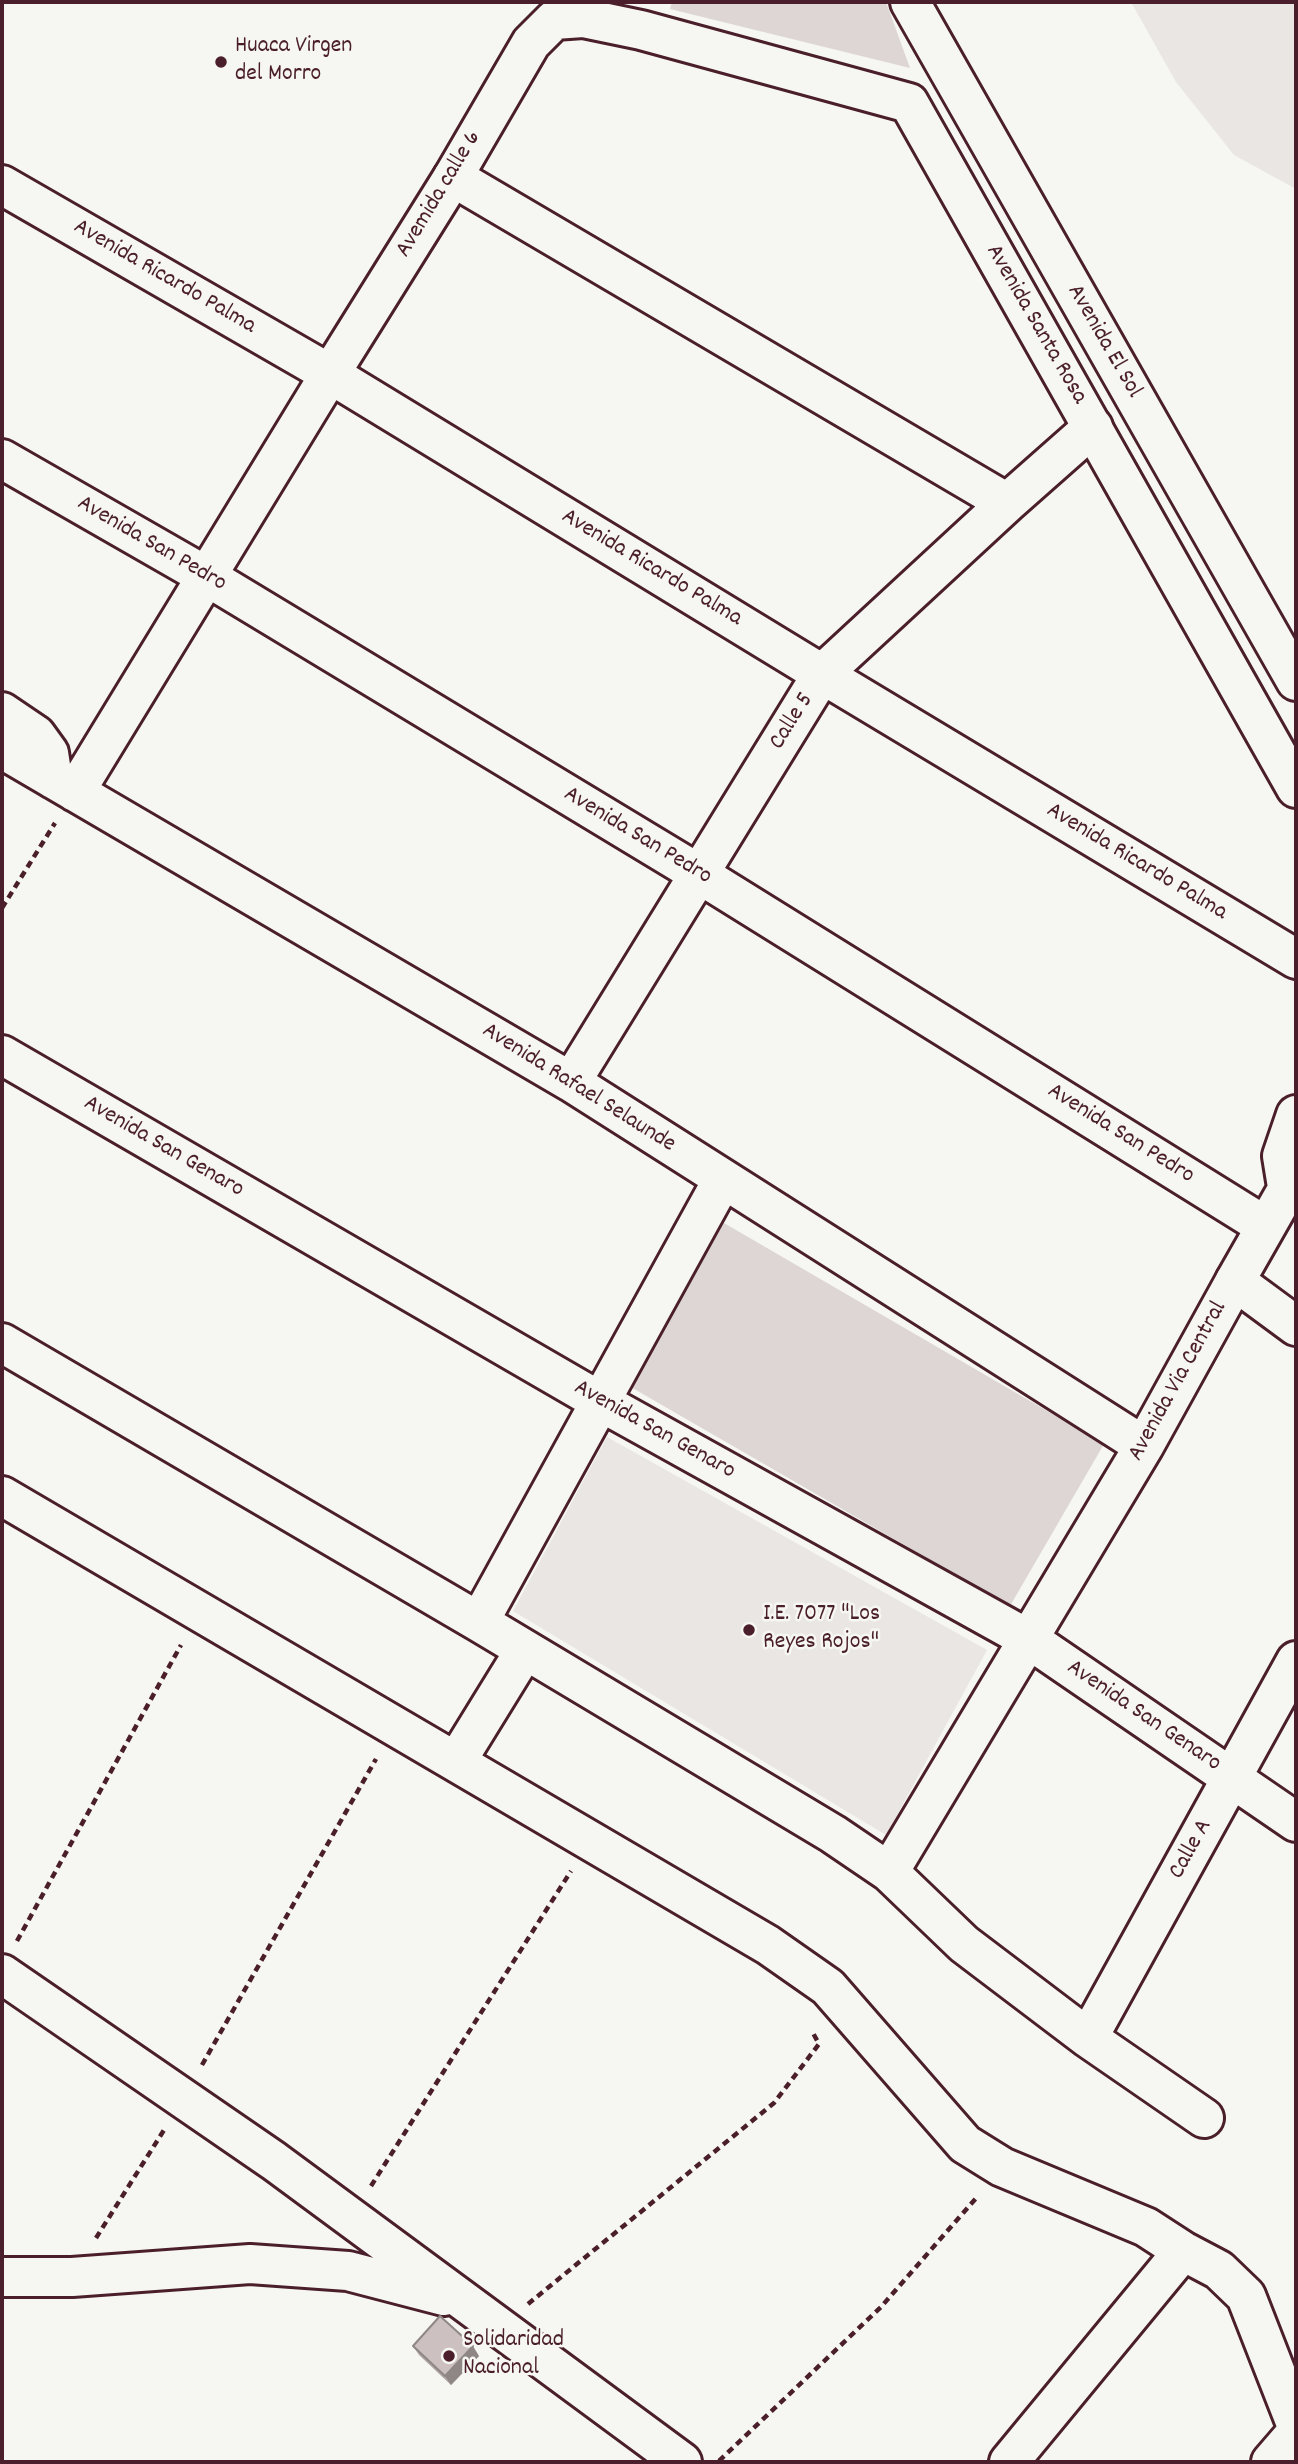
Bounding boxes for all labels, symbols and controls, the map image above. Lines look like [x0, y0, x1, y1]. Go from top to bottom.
place label: Huaca Virgen del Morro [235, 34, 352, 90]
marker: Huaca Virgen del Morro [213, 54, 229, 70]
street label: Avemida calle 6 [391, 126, 489, 264]
street label: Avenida Ricardo Palma [68, 214, 260, 342]
street label: Avenida Santa Rosa [978, 240, 1092, 410]
street label: Avenida El Sol [1059, 280, 1147, 404]
street label: Avenida San Pedro [71, 491, 231, 599]
street label: Avenida Ricardo Palma [555, 504, 747, 634]
street label: Calle 5 [764, 688, 822, 756]
street label: Avenida San Pedro [558, 781, 716, 893]
street label: Avenida Ricardo Palma [1040, 798, 1232, 928]
street label: Avenida Rafael Selaunde [476, 1018, 680, 1160]
street label: Avenida San Pedro [1041, 1078, 1199, 1192]
street label: Avenida San Genaro [78, 1090, 248, 1206]
street label: Avenida Via Central [1123, 1297, 1235, 1467]
street label: Avenida San Genaro [568, 1375, 740, 1487]
place label: I.E. 7077 "Los Reyes Rojos" [763, 1602, 880, 1658]
marker: I.E. 7077 "Los Reyes Rojos" [741, 1622, 757, 1638]
street label: Avenida San Genaro [1060, 1655, 1226, 1779]
street label: Calle A [1164, 1815, 1220, 1885]
place label: Solidaridad Nacional [463, 2328, 564, 2384]
marker: Solidaridad Nacional [441, 2348, 457, 2364]

